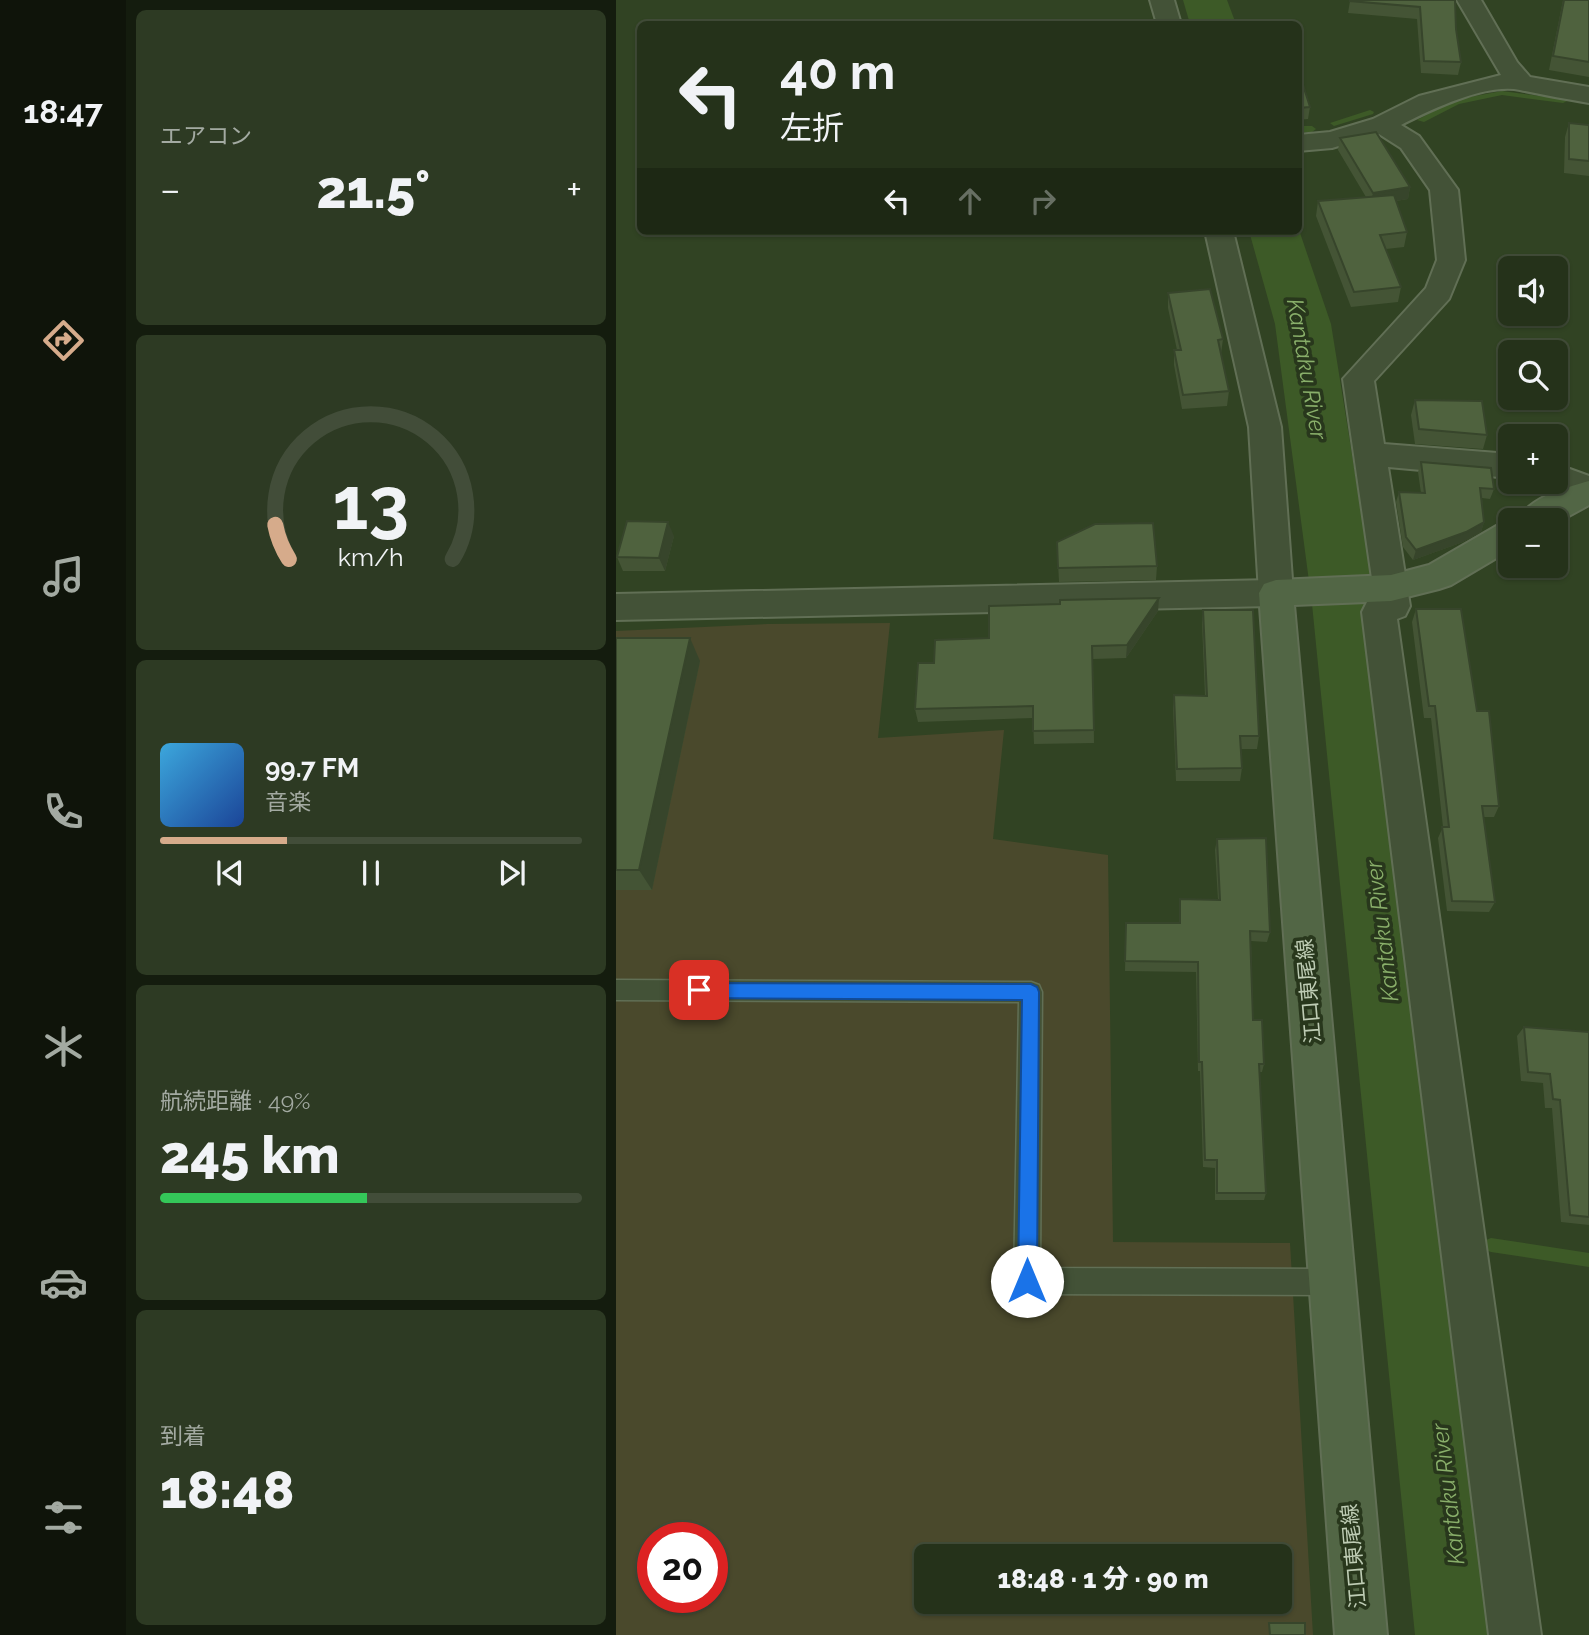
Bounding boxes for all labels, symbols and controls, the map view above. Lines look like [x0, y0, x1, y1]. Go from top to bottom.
text: 40 m [780, 43, 895, 100]
icon: left [665, 49, 756, 140]
text: 18:47 [23, 93, 103, 130]
text: 左折 [780, 109, 844, 146]
text: エアコン [160, 122, 252, 149]
text: 21.5° [316, 159, 430, 220]
text: − [160, 167, 180, 212]
text: + [566, 167, 582, 212]
icon: left [878, 182, 916, 220]
icon: ahead [951, 182, 989, 220]
icon: right [1024, 182, 1062, 220]
map controls [1498, 256, 1568, 578]
button: sound [1498, 256, 1568, 326]
water label: Kantaku River [1282, 296, 1333, 442]
icon: directions [39, 316, 88, 365]
button: search [1498, 340, 1568, 410]
button: + [1498, 424, 1568, 494]
text: 13 [333, 461, 409, 546]
button: − [1498, 508, 1568, 578]
text: km/h [338, 541, 404, 571]
icon: music [39, 552, 88, 601]
text: 99.7 FM [265, 753, 359, 783]
icon: phone [39, 787, 88, 836]
text: 音楽 [265, 788, 311, 815]
icon: previous [211, 854, 249, 892]
icon: pause [352, 854, 390, 892]
icon: next [493, 854, 531, 892]
water label: Kantaku River [1359, 858, 1404, 1003]
street label: 江口東尾線 [1291, 938, 1326, 1044]
pin [669, 960, 729, 1020]
icon: arrive [680, 971, 718, 1009]
icon: climate [39, 1022, 88, 1071]
text: 航続距離 · 49% [160, 1087, 311, 1114]
text: 245 km [160, 1124, 340, 1185]
position arrow [990, 1244, 1064, 1318]
icon: car [39, 1258, 88, 1307]
water label: Kantaku River [1425, 1421, 1470, 1566]
text: 到着 [160, 1422, 206, 1449]
text: 18:48 [160, 1459, 294, 1520]
icon: filters [39, 1493, 88, 1542]
street label: 江口東尾線 [1336, 1503, 1371, 1609]
speed limit sign: 20 [637, 1522, 728, 1613]
text: 18:48 · 1 分 · 90 m [997, 1564, 1209, 1594]

